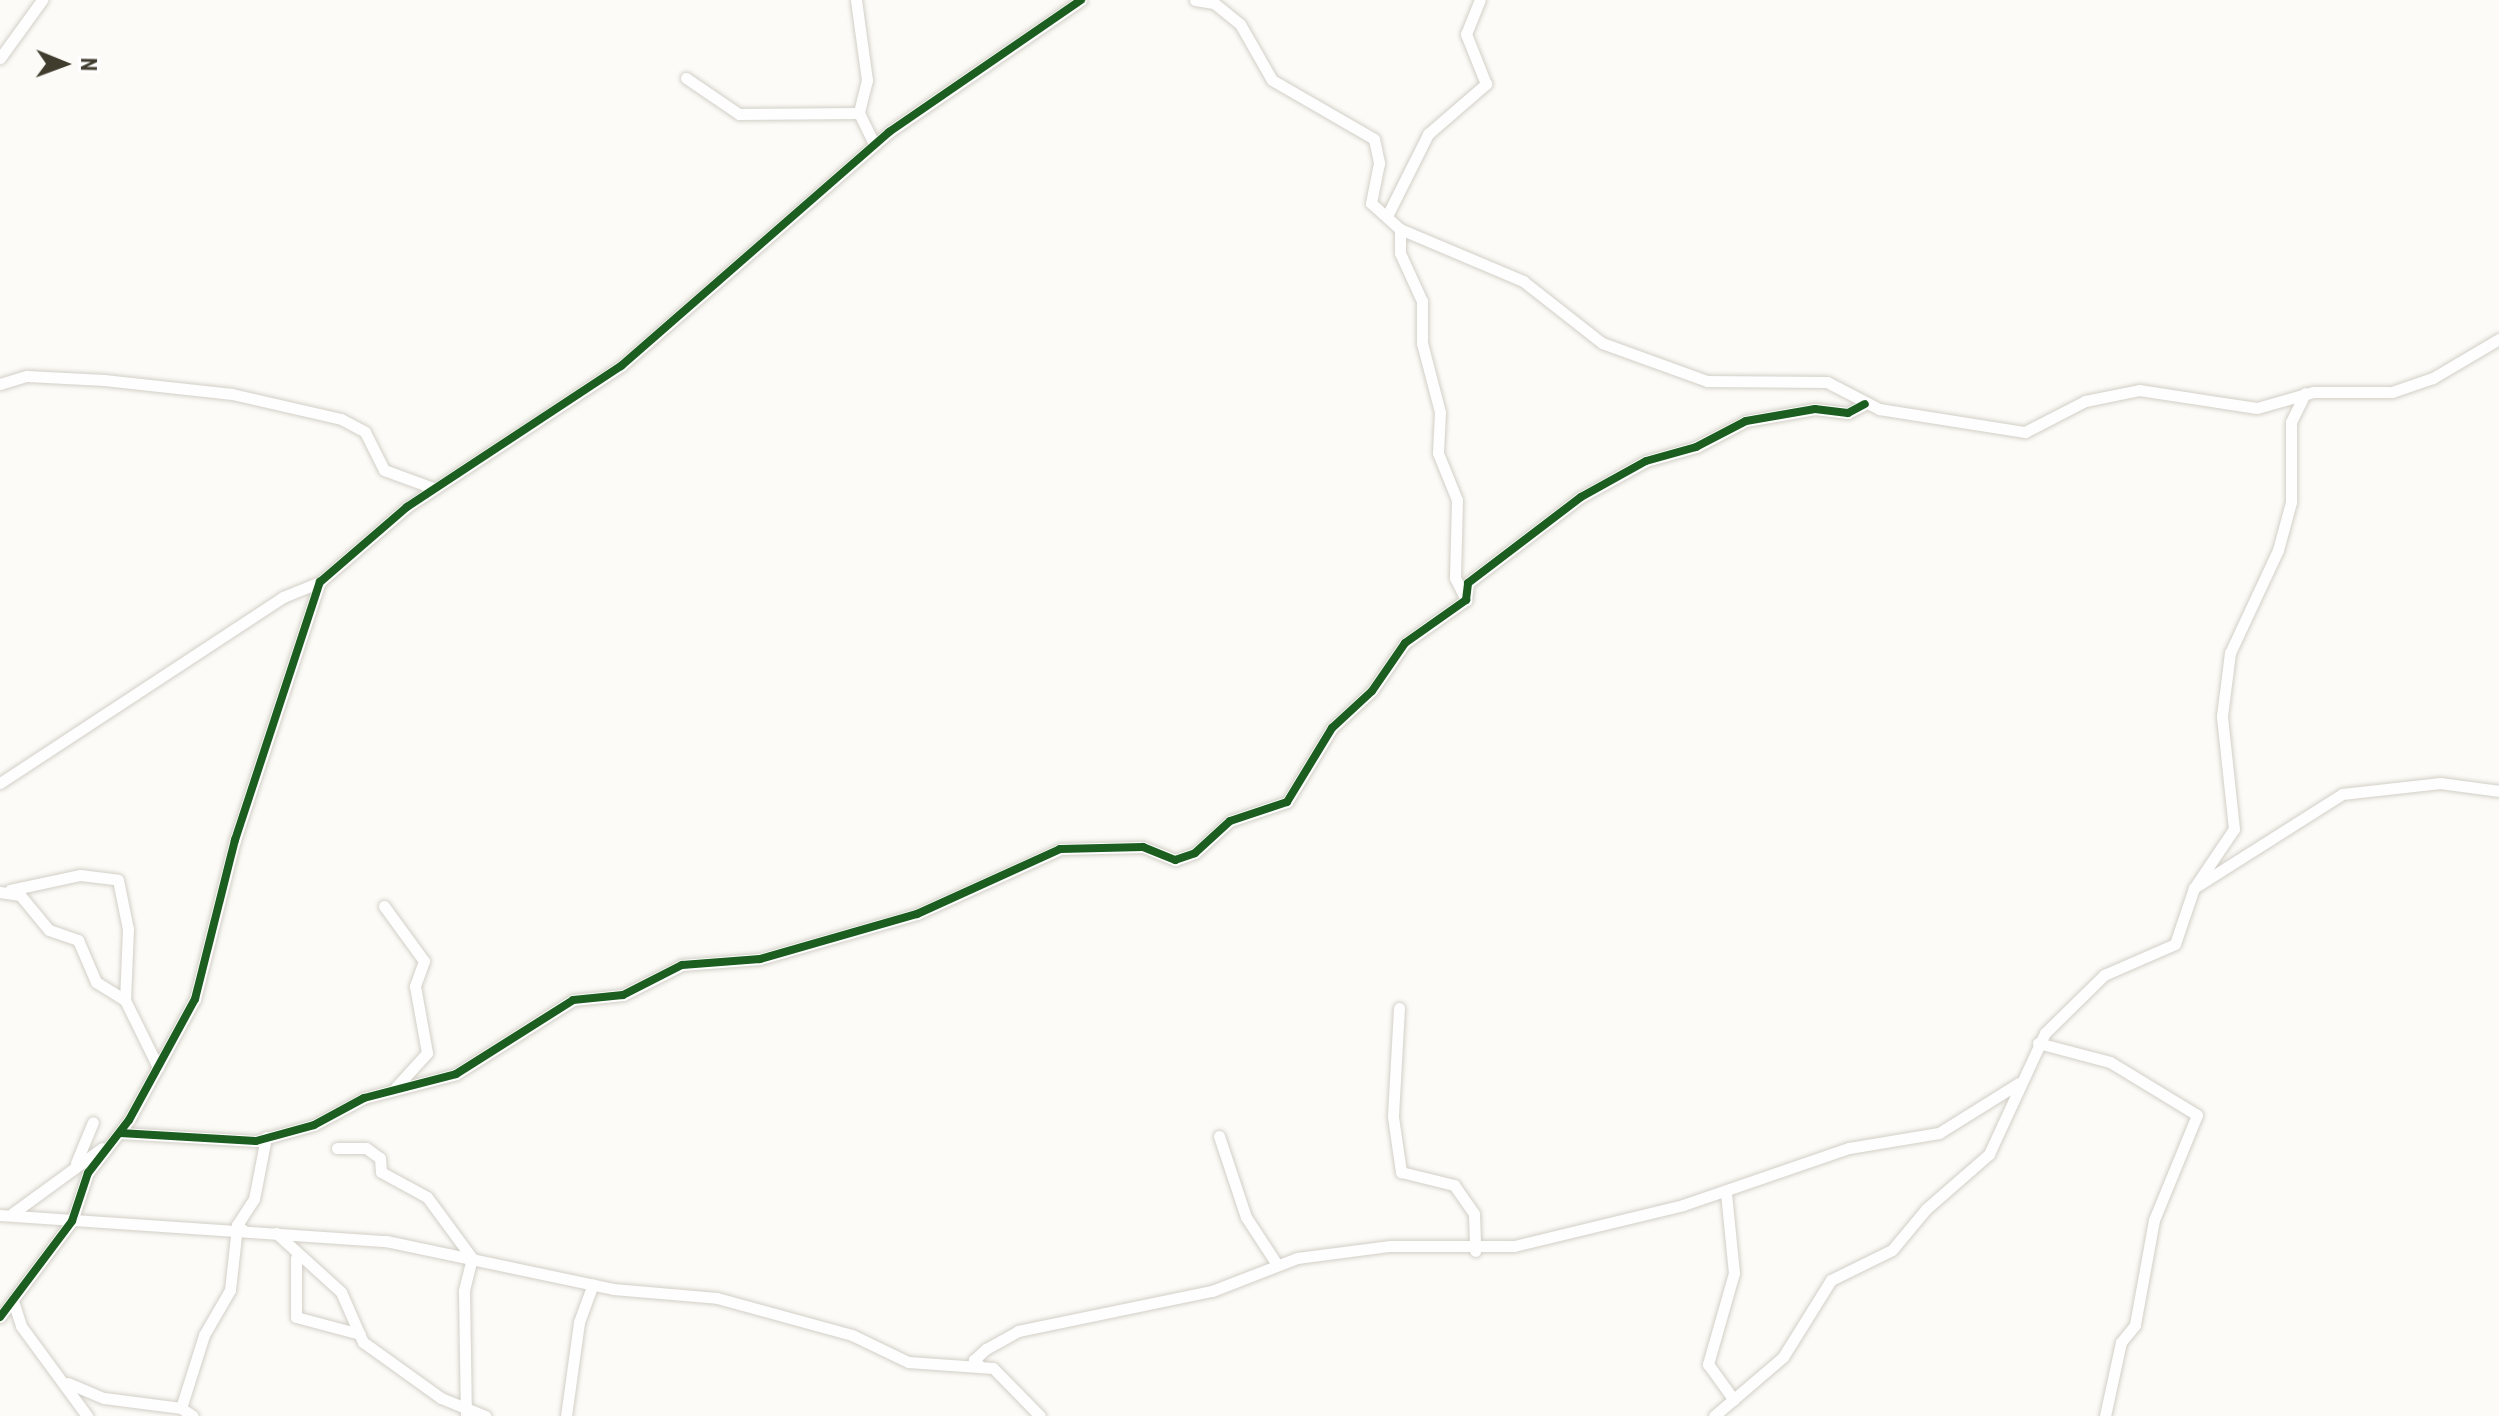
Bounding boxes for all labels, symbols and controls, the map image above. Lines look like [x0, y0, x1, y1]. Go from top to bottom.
north arrow [24, 24, 104, 104]
text: N [76, 57, 101, 71]

